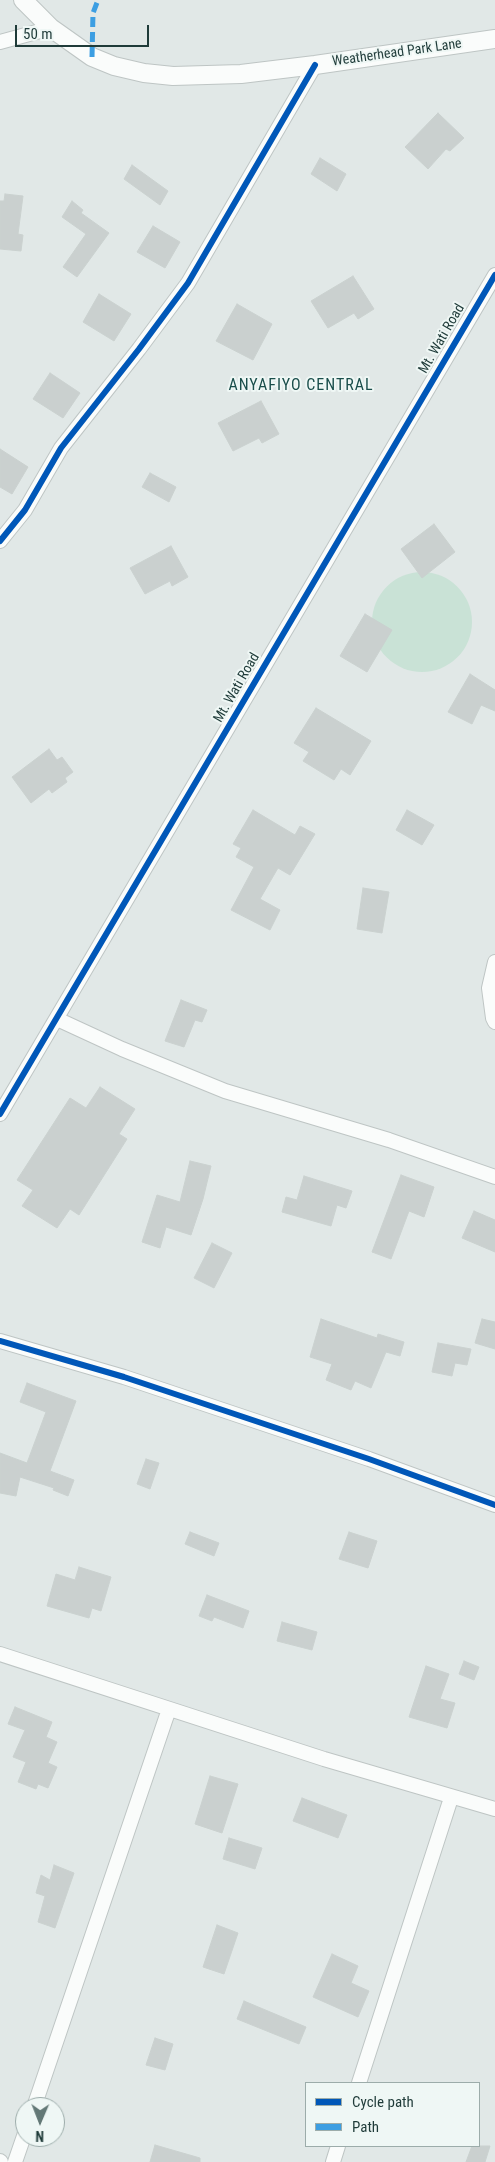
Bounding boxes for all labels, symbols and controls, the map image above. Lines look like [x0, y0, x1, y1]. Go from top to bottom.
scale bar [18, 15, 151, 47]
text: 50 m [23, 25, 53, 43]
street label: Weatherhead Park Lane [331, 36, 463, 70]
street label: Mt. Wati Road [415, 301, 469, 377]
district label: ANYAFIYO CENTRAL [226, 376, 376, 396]
street label: Mt. Wati Road [210, 650, 264, 726]
legend [305, 2082, 480, 2147]
text: Cycle path [352, 2093, 414, 2111]
north arrow [15, 2097, 65, 2147]
text: Path [352, 2118, 379, 2136]
text: N [35, 2128, 44, 2144]

